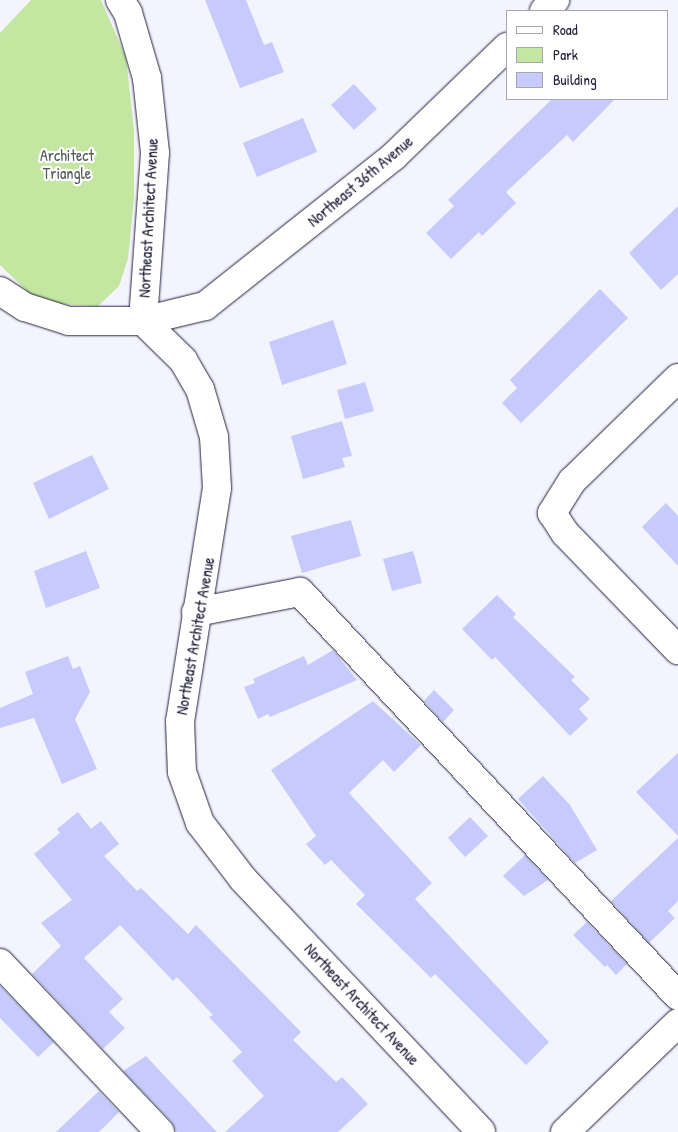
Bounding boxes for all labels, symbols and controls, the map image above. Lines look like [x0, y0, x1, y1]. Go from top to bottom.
legend [506, 10, 668, 100]
text: Road [553, 19, 578, 40]
text: Park [553, 44, 578, 65]
text: Building [553, 69, 597, 90]
street label: Northeast 36th Avenue [304, 131, 416, 231]
street label: Northeast Architect Avenue [134, 138, 162, 298]
park label: Architect Triangle [40, 145, 94, 183]
street label: Northeast Architect Avenue [172, 556, 218, 716]
street label: Northeast Architect Avenue [301, 939, 423, 1069]

